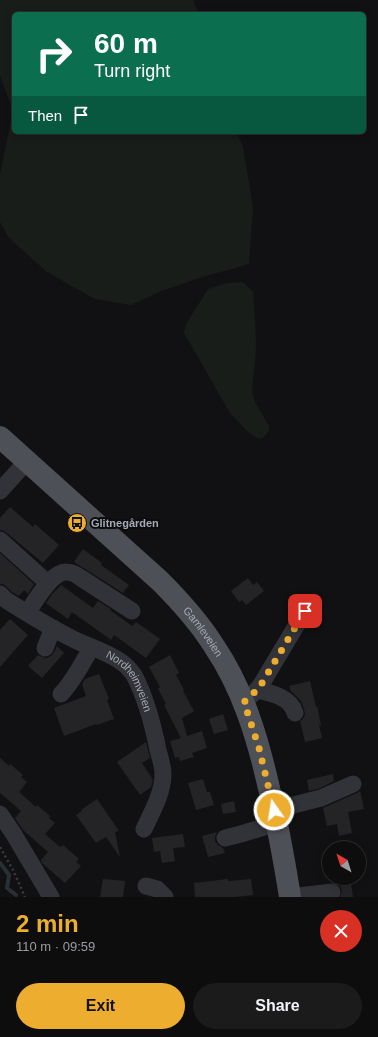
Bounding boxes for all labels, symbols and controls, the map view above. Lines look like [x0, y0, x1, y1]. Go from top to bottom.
icon: right [28, 28, 80, 80]
text: 60 m [94, 28, 158, 59]
text: Turn right [94, 61, 170, 81]
icon: arrive [70, 104, 92, 126]
text: Then [28, 107, 62, 124]
bus stop icon: Glitnegården [66, 512, 88, 534]
place label: Glitnegården [91, 517, 159, 529]
pin [288, 594, 322, 628]
icon: arrive [294, 600, 316, 622]
street label: Gamleveien [181, 604, 225, 659]
street label: Nordheimveien [104, 648, 154, 713]
position arrow [253, 789, 295, 831]
north arrow [322, 841, 366, 885]
map controls [322, 841, 366, 885]
text: 2 min [16, 910, 79, 937]
button: close [320, 910, 362, 952]
text: 110 m · 09:59 [16, 939, 95, 954]
button: Exit [16, 983, 185, 1029]
button: Share [193, 983, 362, 1029]

